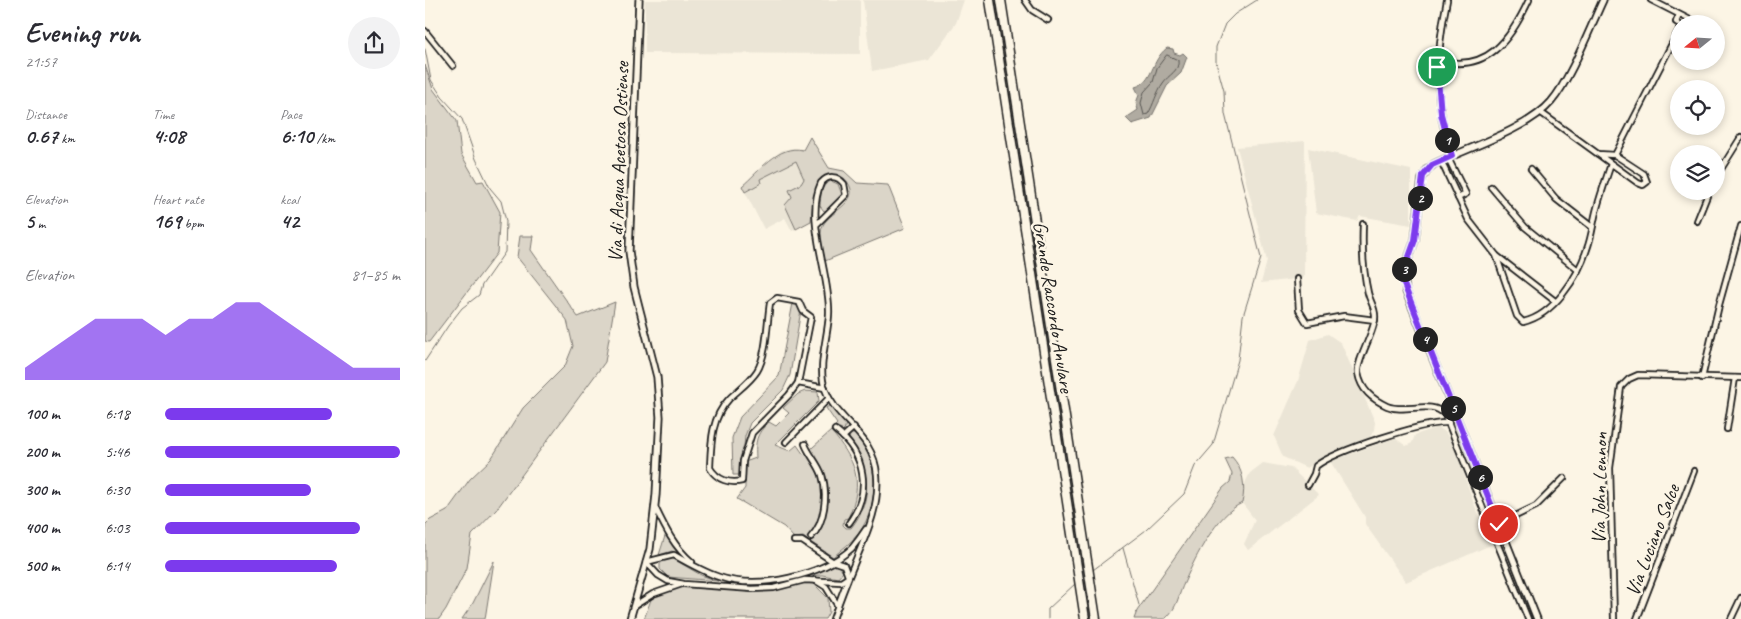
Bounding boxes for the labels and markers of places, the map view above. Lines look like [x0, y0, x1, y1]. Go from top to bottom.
pin [1416, 46, 1458, 88]
pin: 1 [1435, 128, 1459, 152]
pin: 2 [1407, 186, 1433, 210]
pin: 3 [1391, 256, 1417, 282]
pin: 4 [1413, 326, 1437, 352]
pin: 5 [1441, 396, 1465, 420]
pin: 6 [1467, 464, 1493, 490]
pin [1478, 503, 1520, 545]

